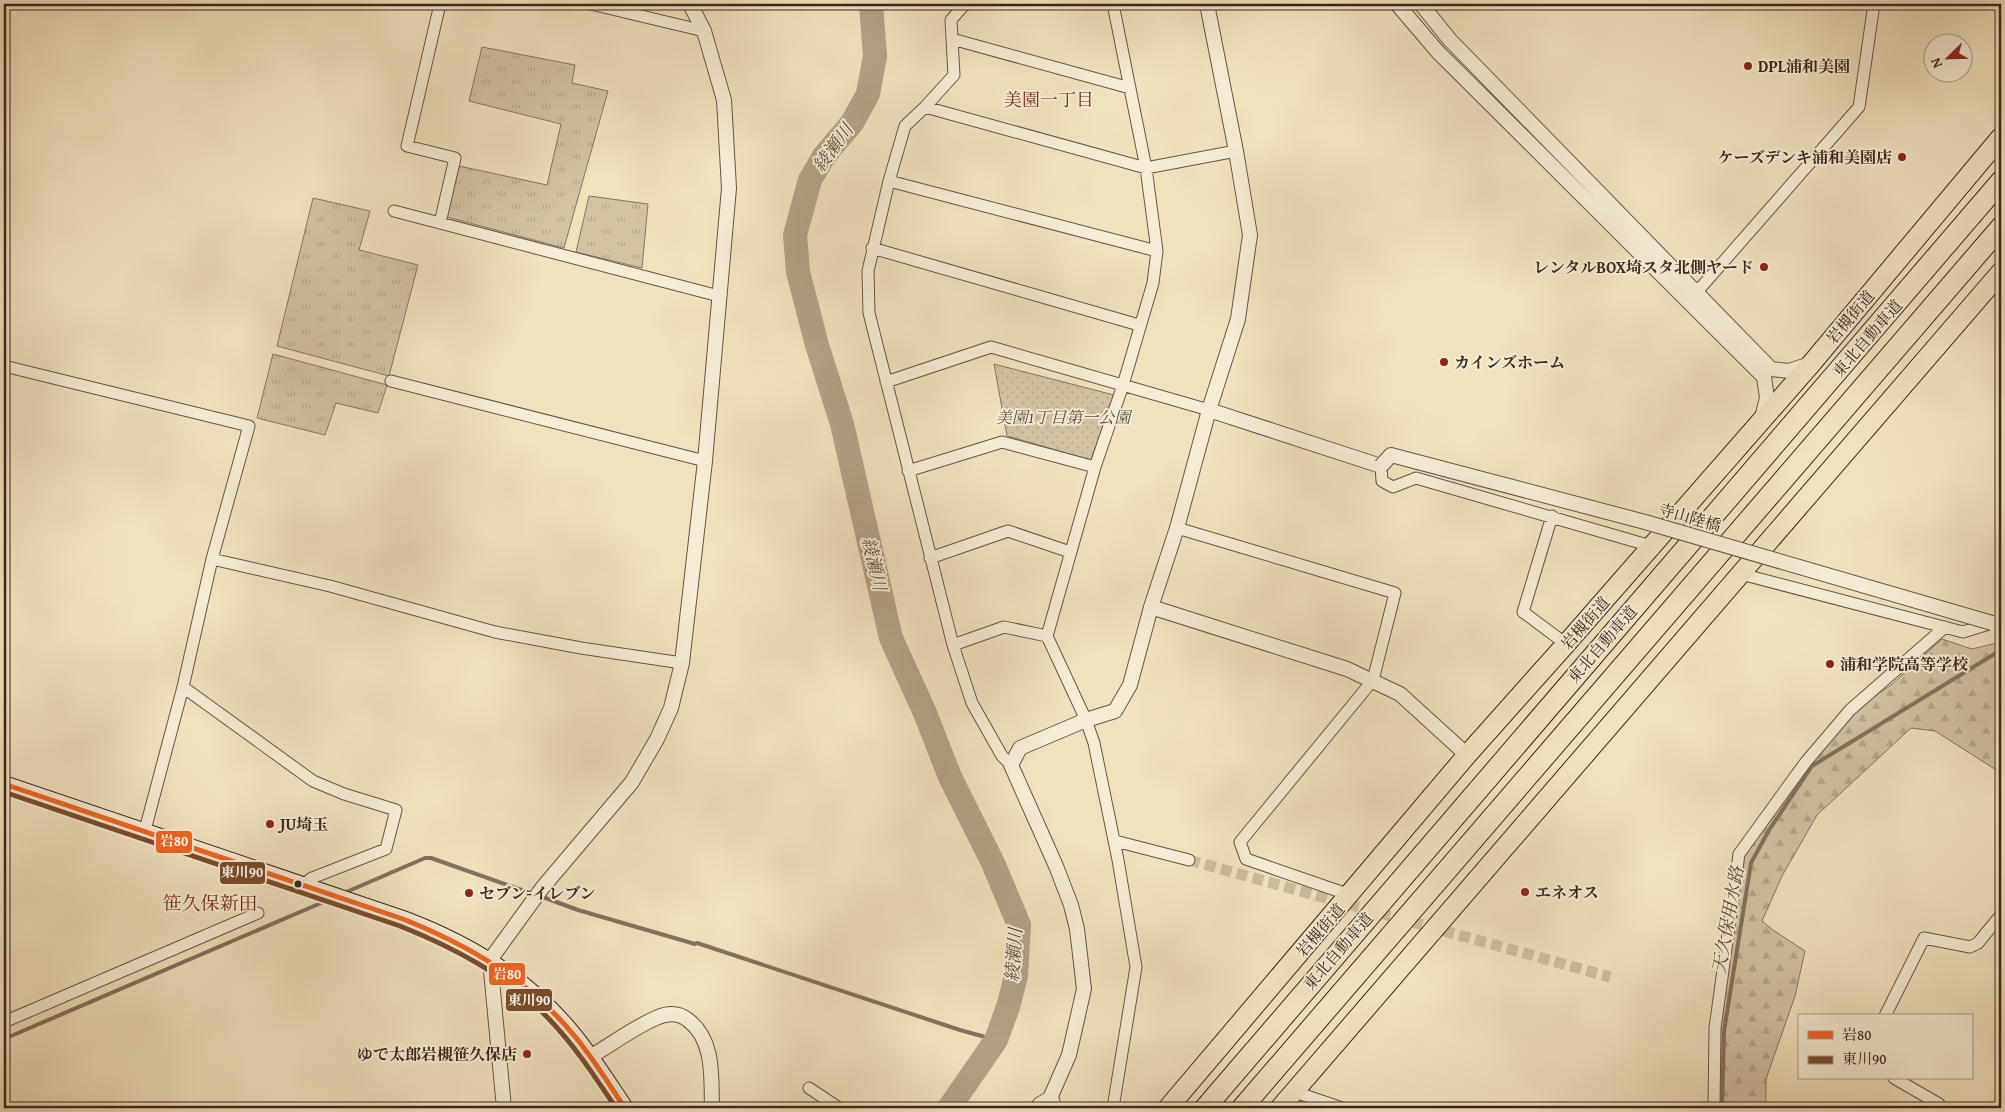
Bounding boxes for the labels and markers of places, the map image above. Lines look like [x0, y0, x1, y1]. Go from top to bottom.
place label: DPL浦和美園 [1758, 54, 1850, 78]
marker: DPL浦和美園 [1742, 60, 1754, 72]
place label: ケーズデンキ浦和美園店 [1717, 145, 1892, 169]
marker: ケーズデンキ浦和美園店 [1896, 151, 1908, 163]
place label: レンタルBOX埼スタ北側ヤード [1533, 255, 1754, 279]
marker: レンタルBOX埼スタ北側ヤード [1758, 261, 1770, 273]
place label: カインズホーム [1454, 350, 1565, 374]
marker: カインズホーム [1438, 356, 1450, 368]
place label: 浦和学院高等学校 [1840, 652, 1969, 676]
marker: 浦和学院高等学校 [1824, 658, 1836, 670]
place label: JU埼玉 [277, 812, 328, 836]
marker: JU埼玉 [264, 818, 276, 830]
unlabelled marker [293, 879, 303, 889]
place label: エネオス [1535, 880, 1599, 904]
place label: セブン-イレブン [479, 881, 596, 905]
marker: エネオス [1519, 886, 1531, 898]
marker: セブン-イレブン [463, 887, 475, 899]
place label: ゆで太郎岩槻笹久保店 [357, 1042, 517, 1066]
marker: ゆで太郎岩槻笹久保店 [521, 1048, 533, 1060]

